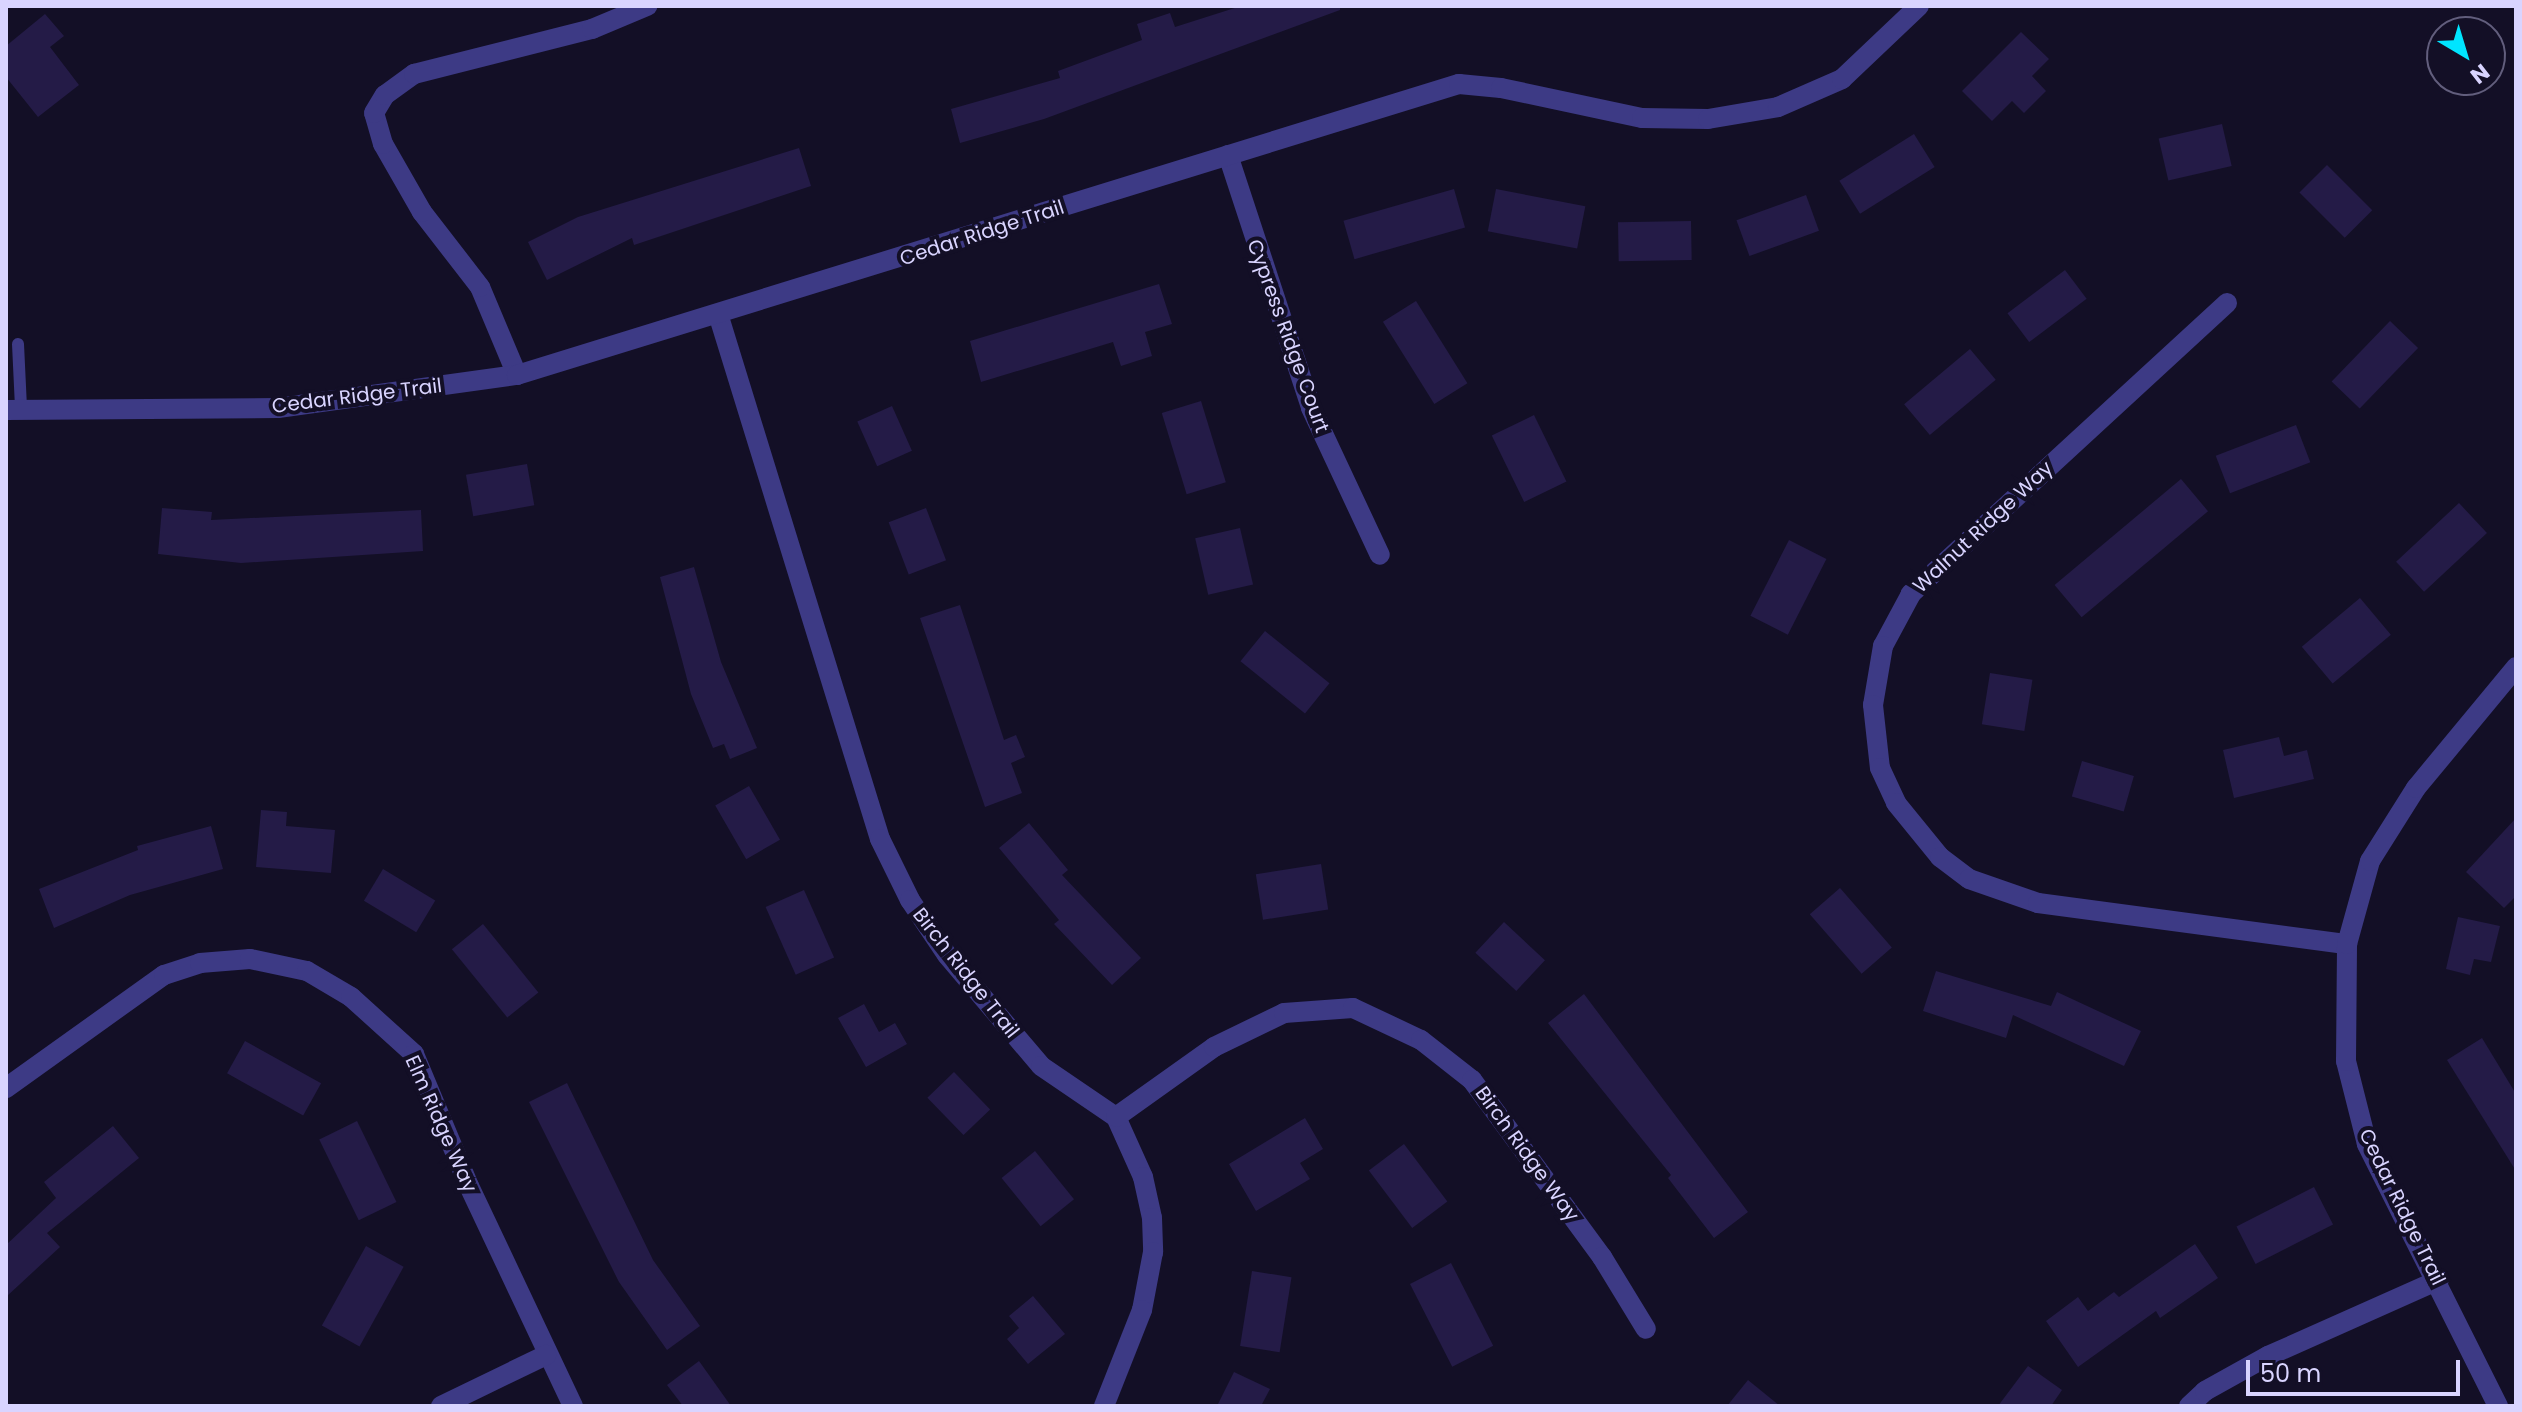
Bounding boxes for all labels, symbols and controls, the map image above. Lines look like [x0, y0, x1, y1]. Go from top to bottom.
north arrow [2426, 16, 2506, 96]
text: N [2464, 56, 2496, 91]
street label: Cedar Ridge Trail [897, 195, 1067, 271]
street label: Cypress Ridge Court [1242, 236, 1334, 436]
street label: Cedar Ridge Trail [271, 374, 443, 418]
street label: Walnut Ridge Way [1908, 456, 2058, 598]
street label: Birch Ridge Trail [908, 903, 1024, 1043]
street label: Elm Ridge Way [400, 1052, 482, 1196]
street label: Birch Ridge Way [1470, 1082, 1584, 1226]
street label: Cedar Ridge Trail [2354, 1125, 2450, 1289]
scale bar [2250, 1344, 2464, 1394]
text: 50 m [2260, 1357, 2321, 1390]

